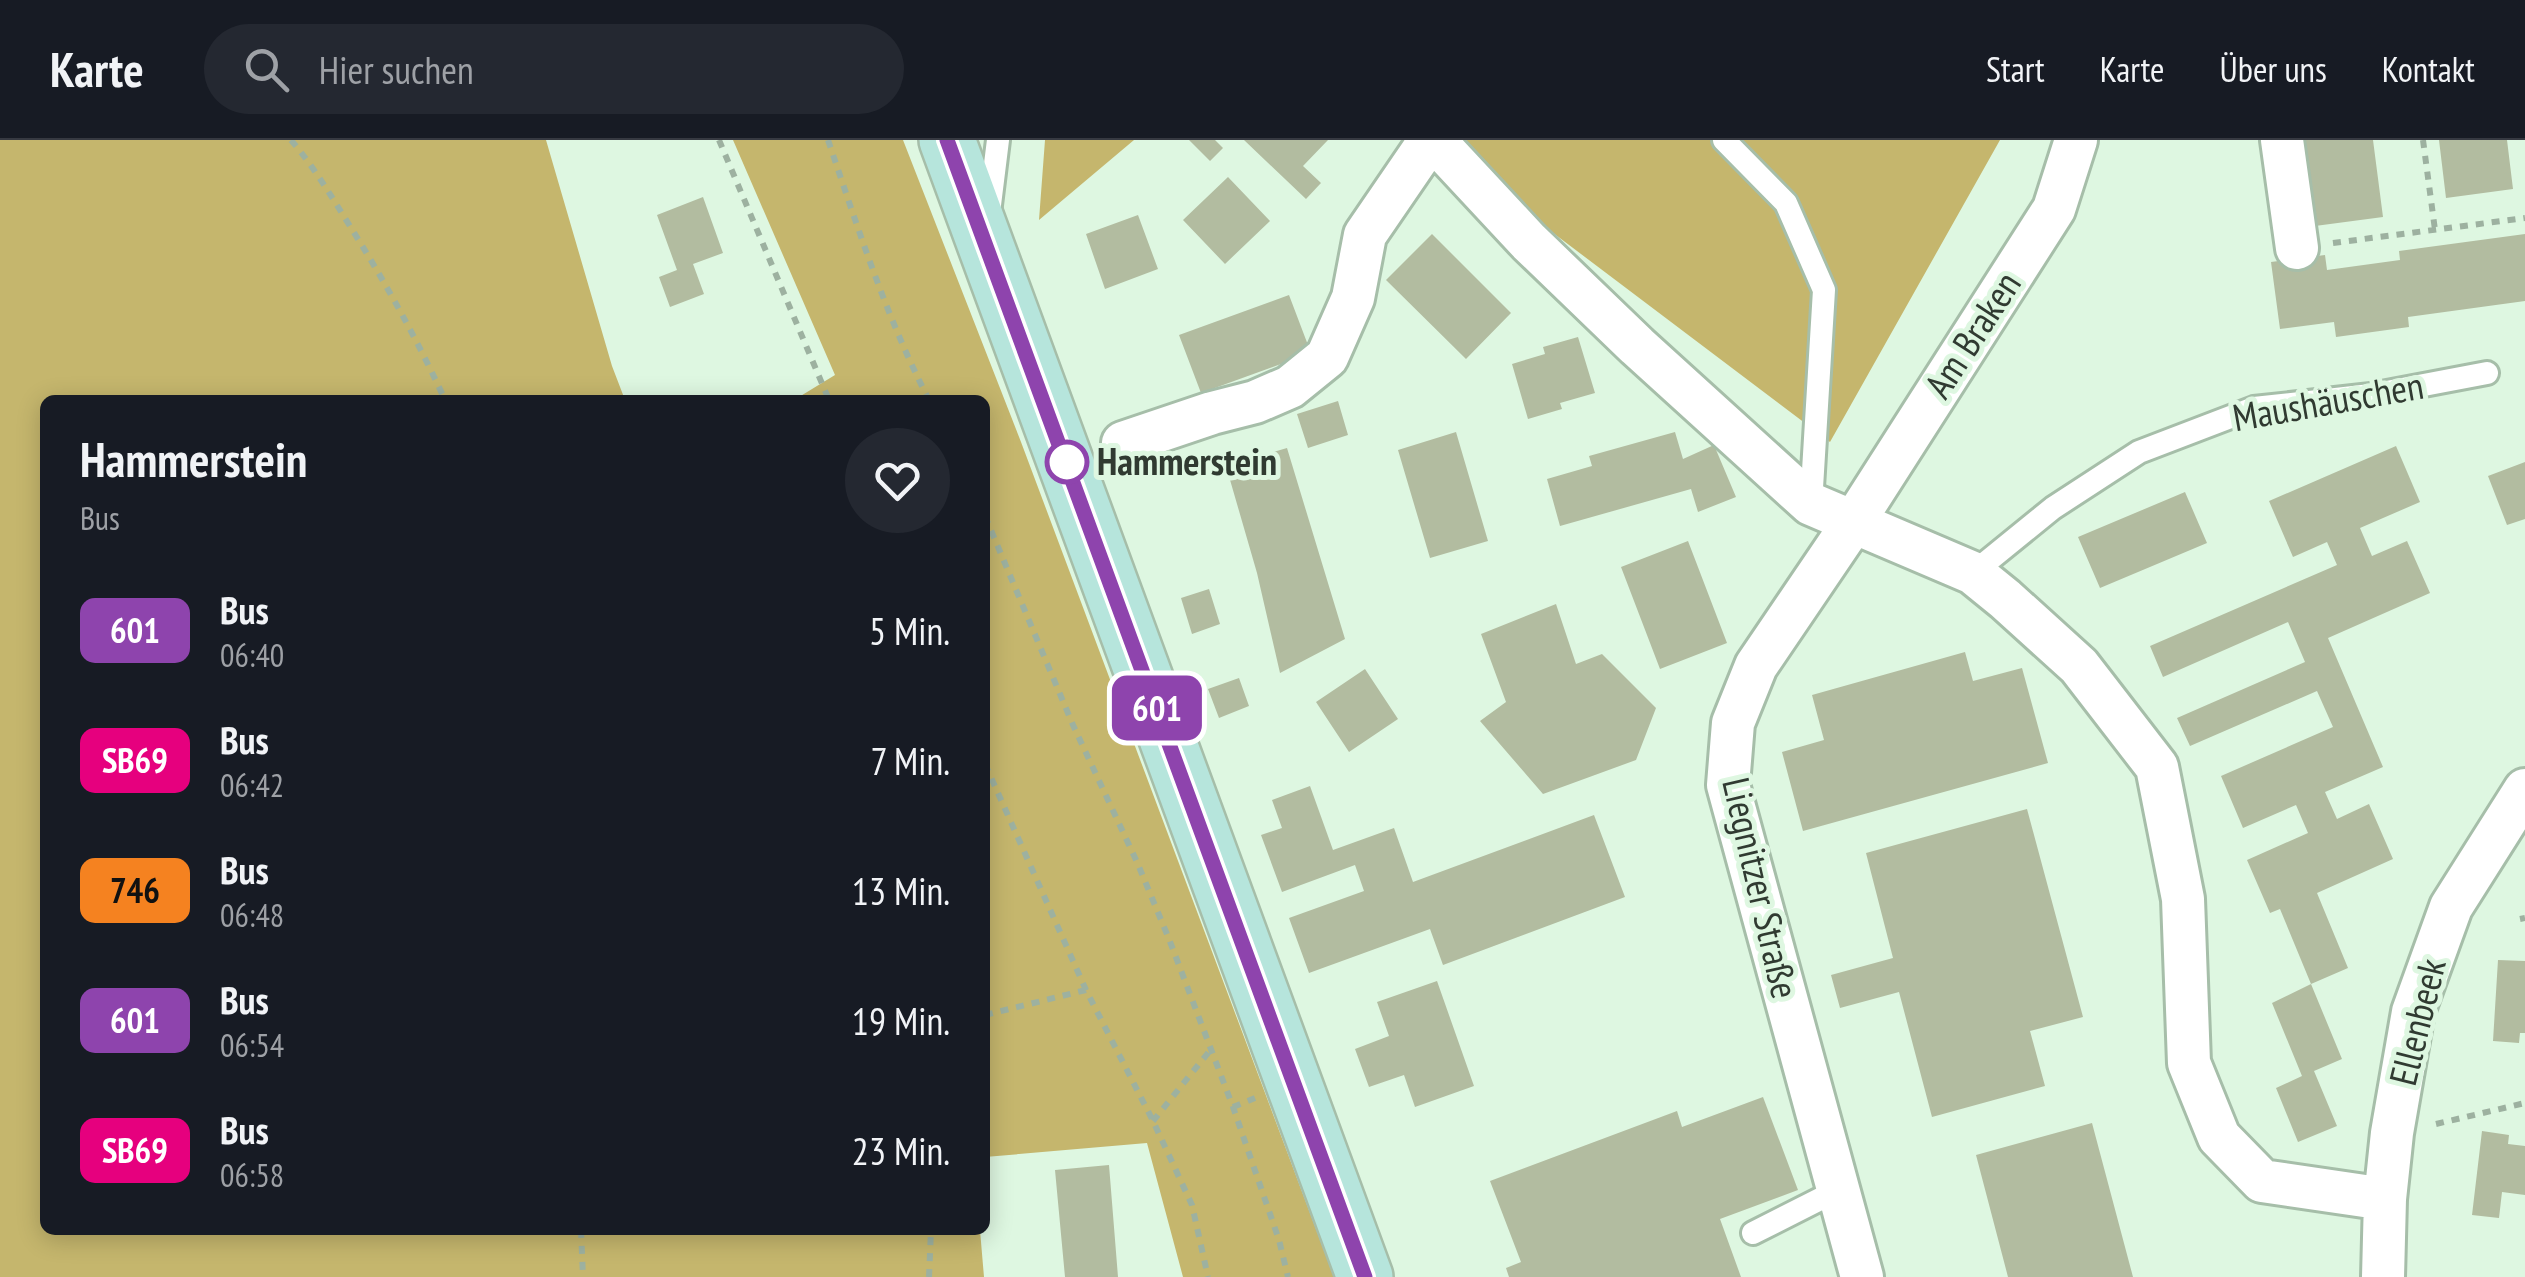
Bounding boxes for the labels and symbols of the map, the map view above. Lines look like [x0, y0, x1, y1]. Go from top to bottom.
street label: Am Braken [1913, 262, 2031, 407]
street label: Maushäuschen [2229, 360, 2427, 441]
place label: Hammerstein [1097, 436, 1277, 485]
marker: Hammerstein [1046, 441, 1088, 483]
line badge: 601 [1100, 676, 1214, 740]
street label: Liegnitzer Straße [1712, 772, 1811, 1003]
street label: Ellenbeek [2377, 953, 2456, 1090]

